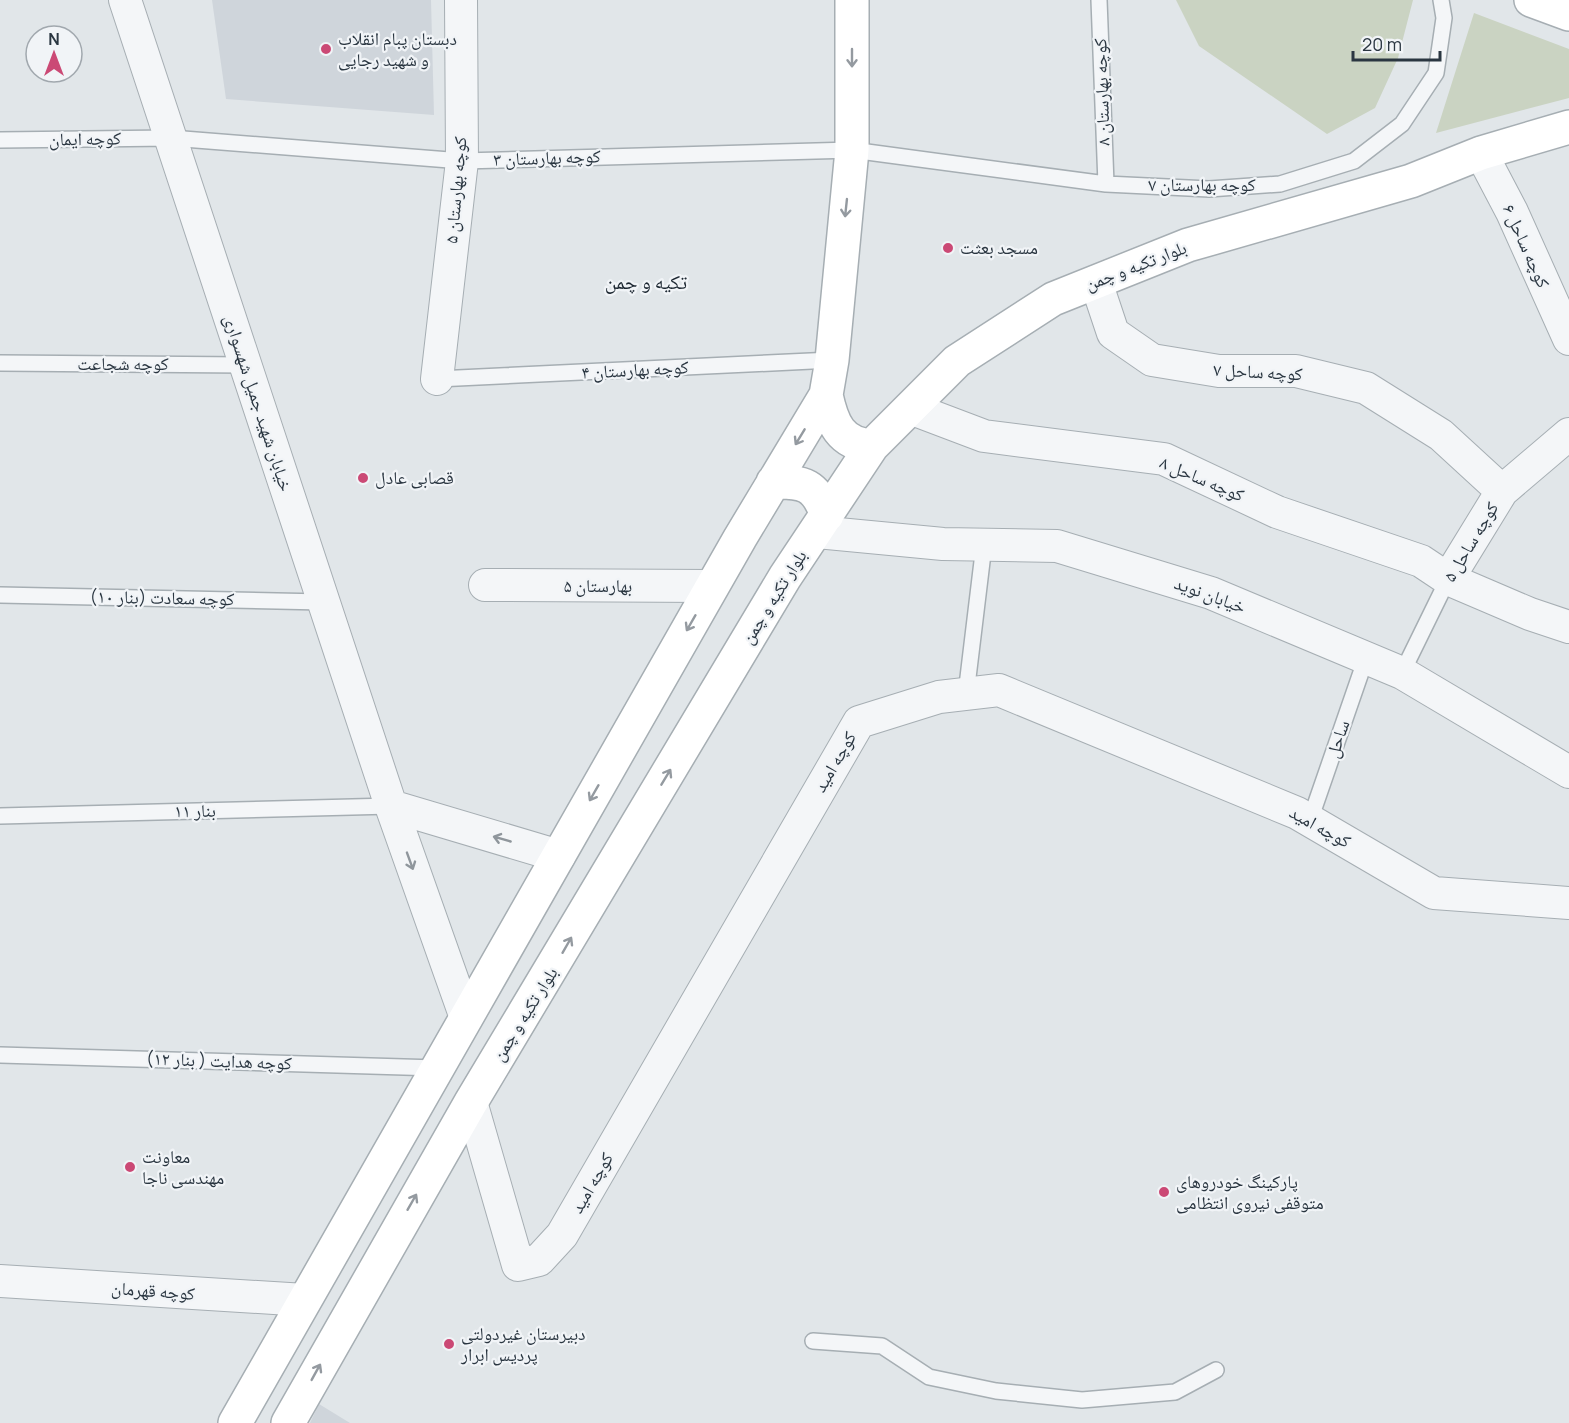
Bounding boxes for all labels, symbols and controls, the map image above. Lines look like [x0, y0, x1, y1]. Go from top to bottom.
north arrow [24, 24, 84, 84]
scale bar [1353, 24, 1440, 62]
place label: دبستان پبام انقلاب و شهید رجایی [338, 26, 457, 71]
text: N [48, 28, 60, 50]
text: 20 m [1362, 32, 1402, 56]
street label: کوچه بهارستان ۸ [1087, 37, 1115, 146]
marker: دبستان پبام انقلاب و شهید رجایی [319, 42, 333, 56]
one-way arrow [846, 48, 858, 68]
street label: کوچه ایمان [49, 125, 122, 151]
street label: کوچه بهارستان ۵ [438, 135, 472, 245]
street label: کوچه بهارستان ۳ [493, 143, 602, 171]
street label: کوچه بهارستان ۷ [1148, 172, 1256, 196]
one-way arrow [840, 198, 851, 218]
street label: کوچه ساحل ۶ [1498, 200, 1556, 292]
place label: مسجد بعثت [960, 235, 1038, 259]
street label: بلوار تکیه و چمن [1082, 235, 1190, 295]
marker: مسجد بعثت [941, 241, 955, 255]
district label: تکیه و چمن [605, 268, 687, 295]
street label: خیابان شهید جمیل شهسواری [219, 311, 299, 494]
street label: کوچه شجاعت [77, 351, 169, 375]
street label: کوچه بهارستان ۴ [581, 354, 690, 384]
street label: کوچه ساحل ۷ [1213, 357, 1304, 385]
one-way arrow [794, 428, 806, 445]
street label: کوچه ساحل ۸ [1157, 450, 1249, 507]
place label: قصابی عادل [375, 465, 454, 489]
marker: قصابی عادل [356, 471, 370, 485]
street label: کوچه ساحل ۵ [1437, 497, 1504, 586]
street label: بلوار تکیه و چمن [735, 545, 812, 648]
street label: خیابان نوید [1171, 570, 1249, 618]
street label: بهارستان ۵ [564, 573, 632, 597]
street label: کوچه سعادت (بنار ۱۰) [89, 584, 235, 610]
one-way arrow [685, 614, 697, 631]
street label: ساحل [1319, 717, 1355, 761]
street label: کوچه امید [807, 726, 861, 796]
one-way arrow [660, 769, 672, 786]
one-way arrow [588, 784, 600, 801]
street label: بنار ۱۱ [174, 798, 216, 822]
street label: کوچه امید [1286, 799, 1356, 853]
one-way arrow [493, 833, 512, 844]
one-way arrow [406, 852, 417, 870]
one-way arrow [561, 937, 573, 954]
street label: بلوار تکیه و چمن [486, 962, 563, 1065]
street label: کوچه هدایت ( بنار ۱۲) [146, 1045, 293, 1075]
place label: معاونت مهندسی ناجا [142, 1144, 224, 1189]
street label: کوچه امید [564, 1147, 618, 1217]
marker: معاونت مهندسی ناجا [123, 1160, 137, 1174]
place label: پارکینگ خودروهای متوقفی نیروی انتظامی [1176, 1169, 1324, 1214]
marker: پارکینگ خودروهای متوقفی نیروی انتظامی [1157, 1185, 1171, 1199]
one-way arrow [407, 1194, 419, 1211]
street label: کوچه قهرمان [110, 1275, 196, 1305]
place label: دبیرستان غیردولتی پرديس ابرار [460, 1321, 586, 1366]
marker: دبیرستان غیردولتی پرديس ابرار [442, 1337, 456, 1351]
one-way arrow [310, 1364, 322, 1381]

